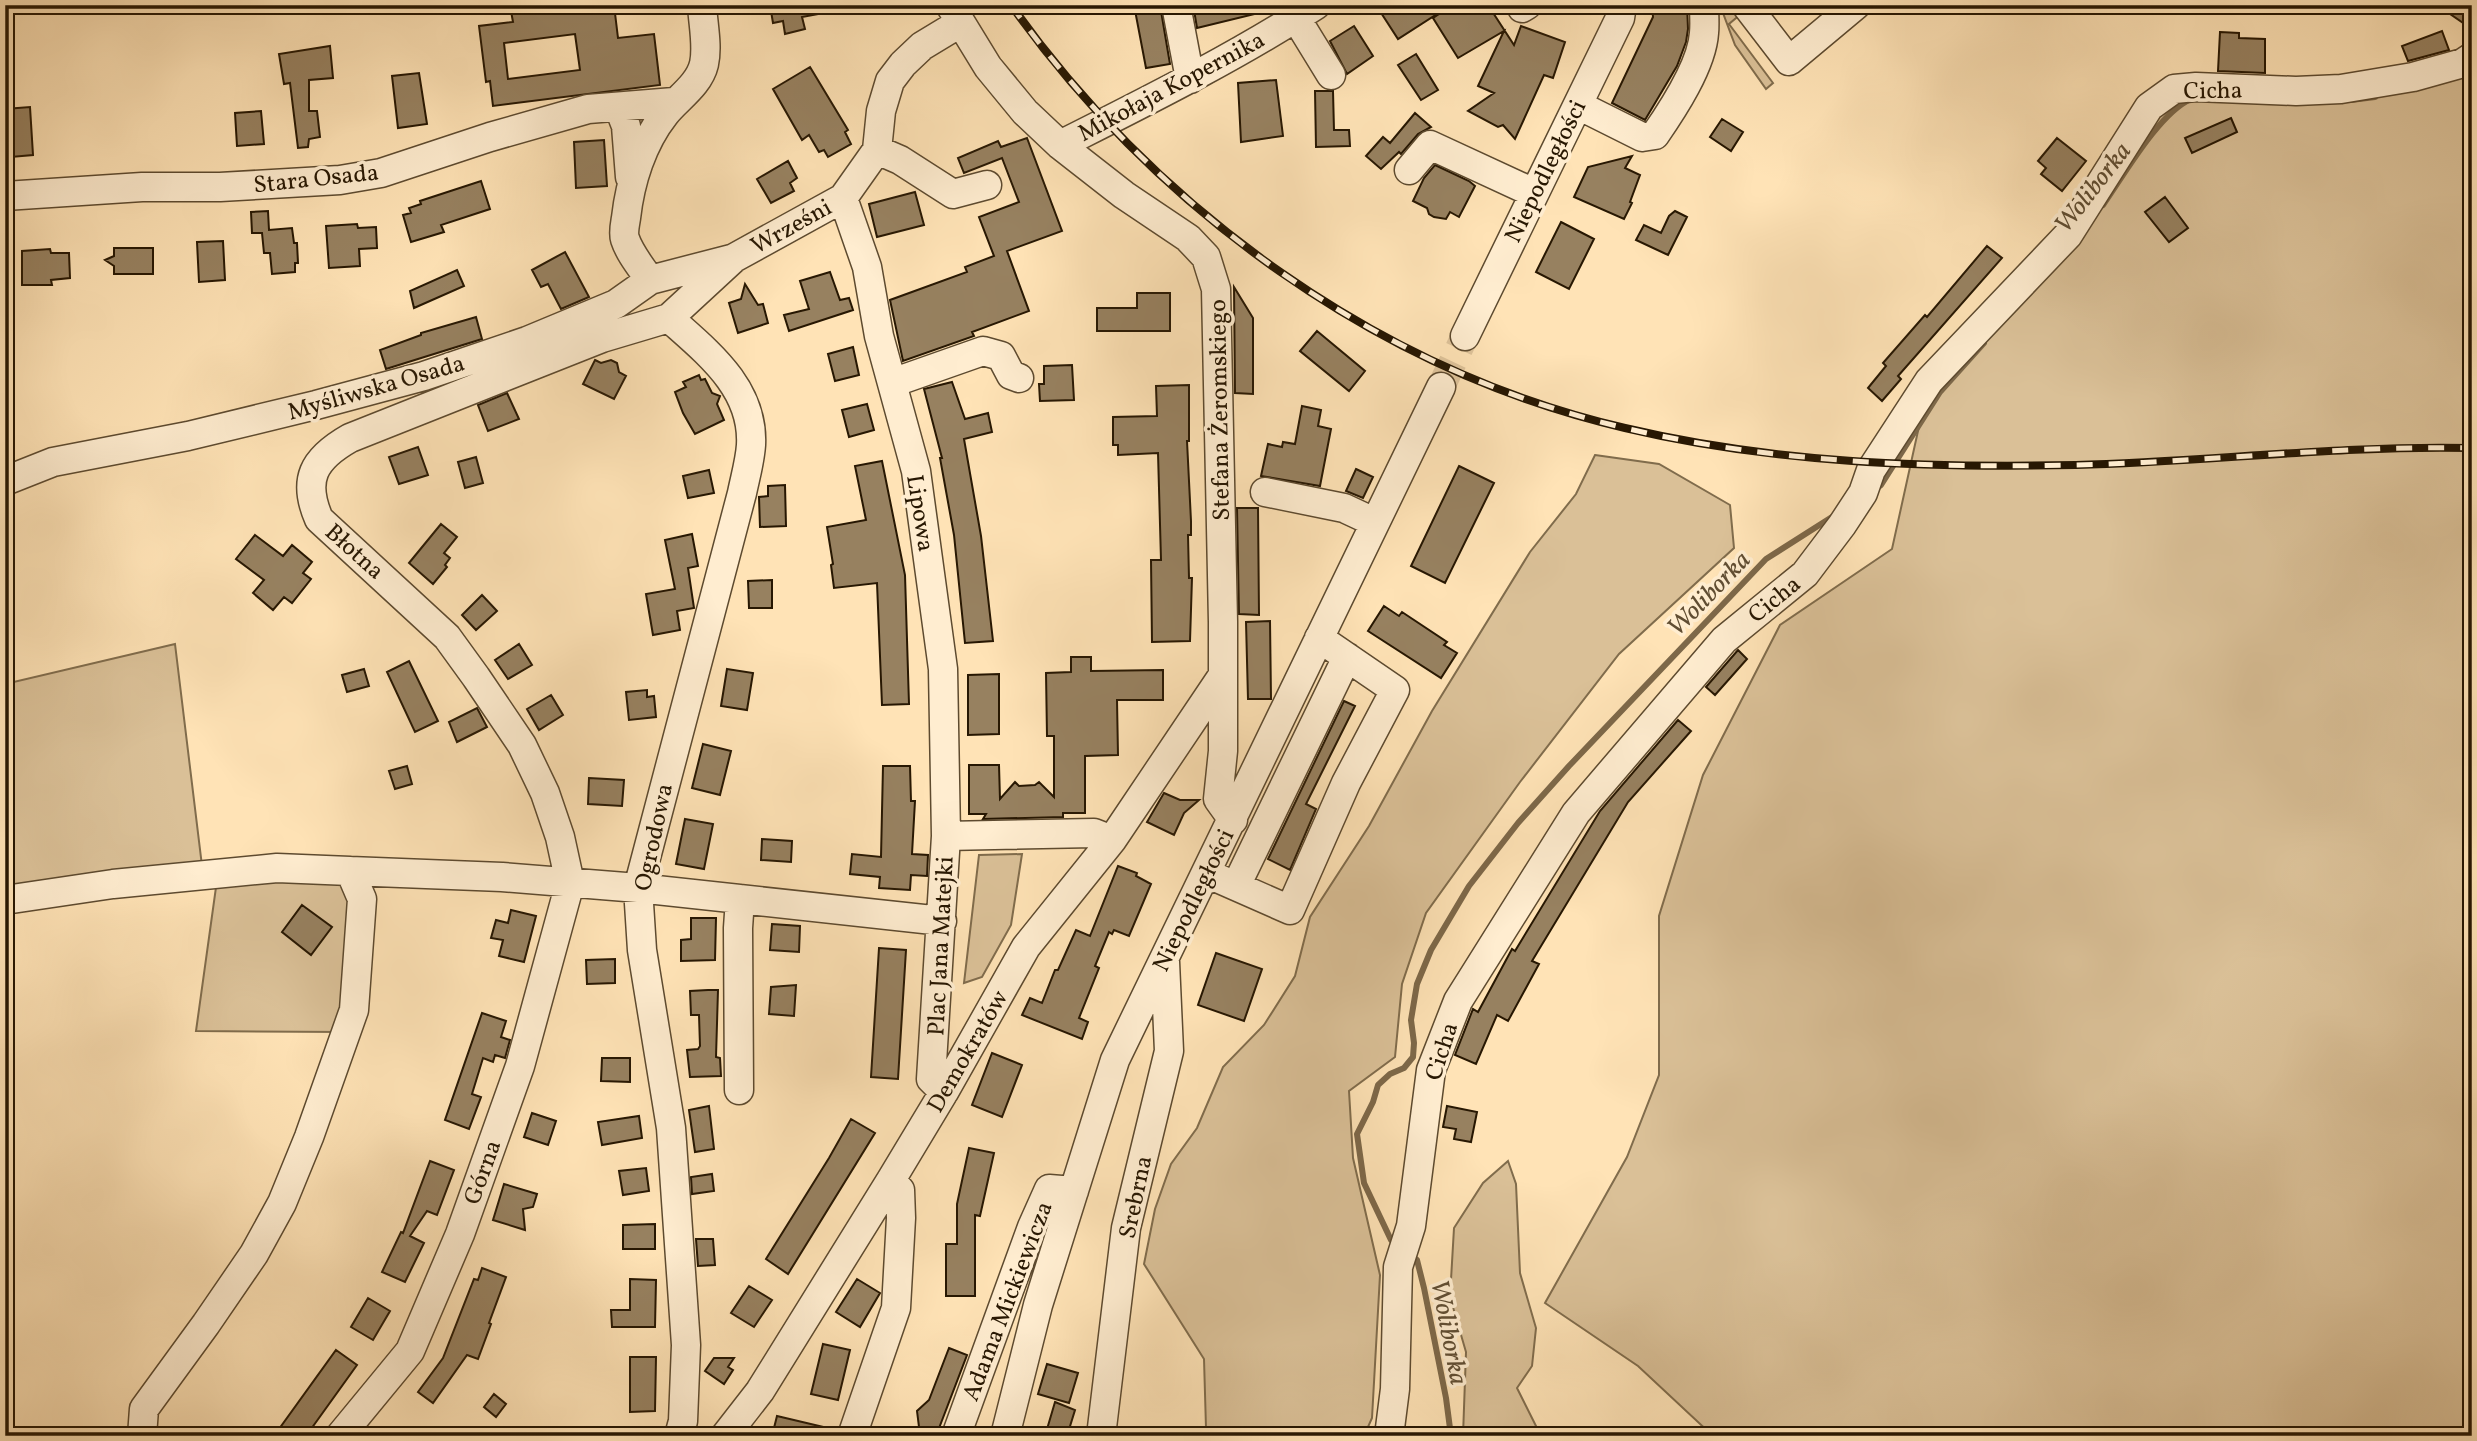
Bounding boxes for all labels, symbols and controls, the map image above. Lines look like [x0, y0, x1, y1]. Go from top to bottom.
street label: Mikołaja Kopernika [1072, 24, 1271, 151]
street label: Cicha [2183, 74, 2243, 110]
street label: Niepodległości [1497, 95, 1596, 249]
water label: Woliborka [2047, 135, 2141, 241]
street label: Stara Osada [252, 157, 380, 203]
street label: Wrześni [745, 192, 839, 264]
street label: Stefana Żeromskiego [1202, 299, 1240, 521]
street label: Myśliwska Osada [284, 347, 469, 430]
street label: Lipowa [896, 472, 942, 554]
street label: Błotna [316, 517, 391, 588]
water label: Woliborka [1659, 544, 1759, 645]
street label: Cicha [1742, 569, 1809, 632]
street label: Ogrodowa [627, 780, 683, 894]
street label: Niepodległości [1145, 824, 1244, 978]
street label: Plac Jana Matejki [920, 855, 964, 1037]
street label: Demokratów [920, 984, 1018, 1120]
street label: Cicha [1418, 1018, 1468, 1085]
street label: Górna [457, 1136, 511, 1210]
street label: Srebrna [1112, 1153, 1162, 1242]
street label: Adama Mickiewicza [955, 1197, 1063, 1407]
water label: Woliborka [1420, 1277, 1476, 1388]

